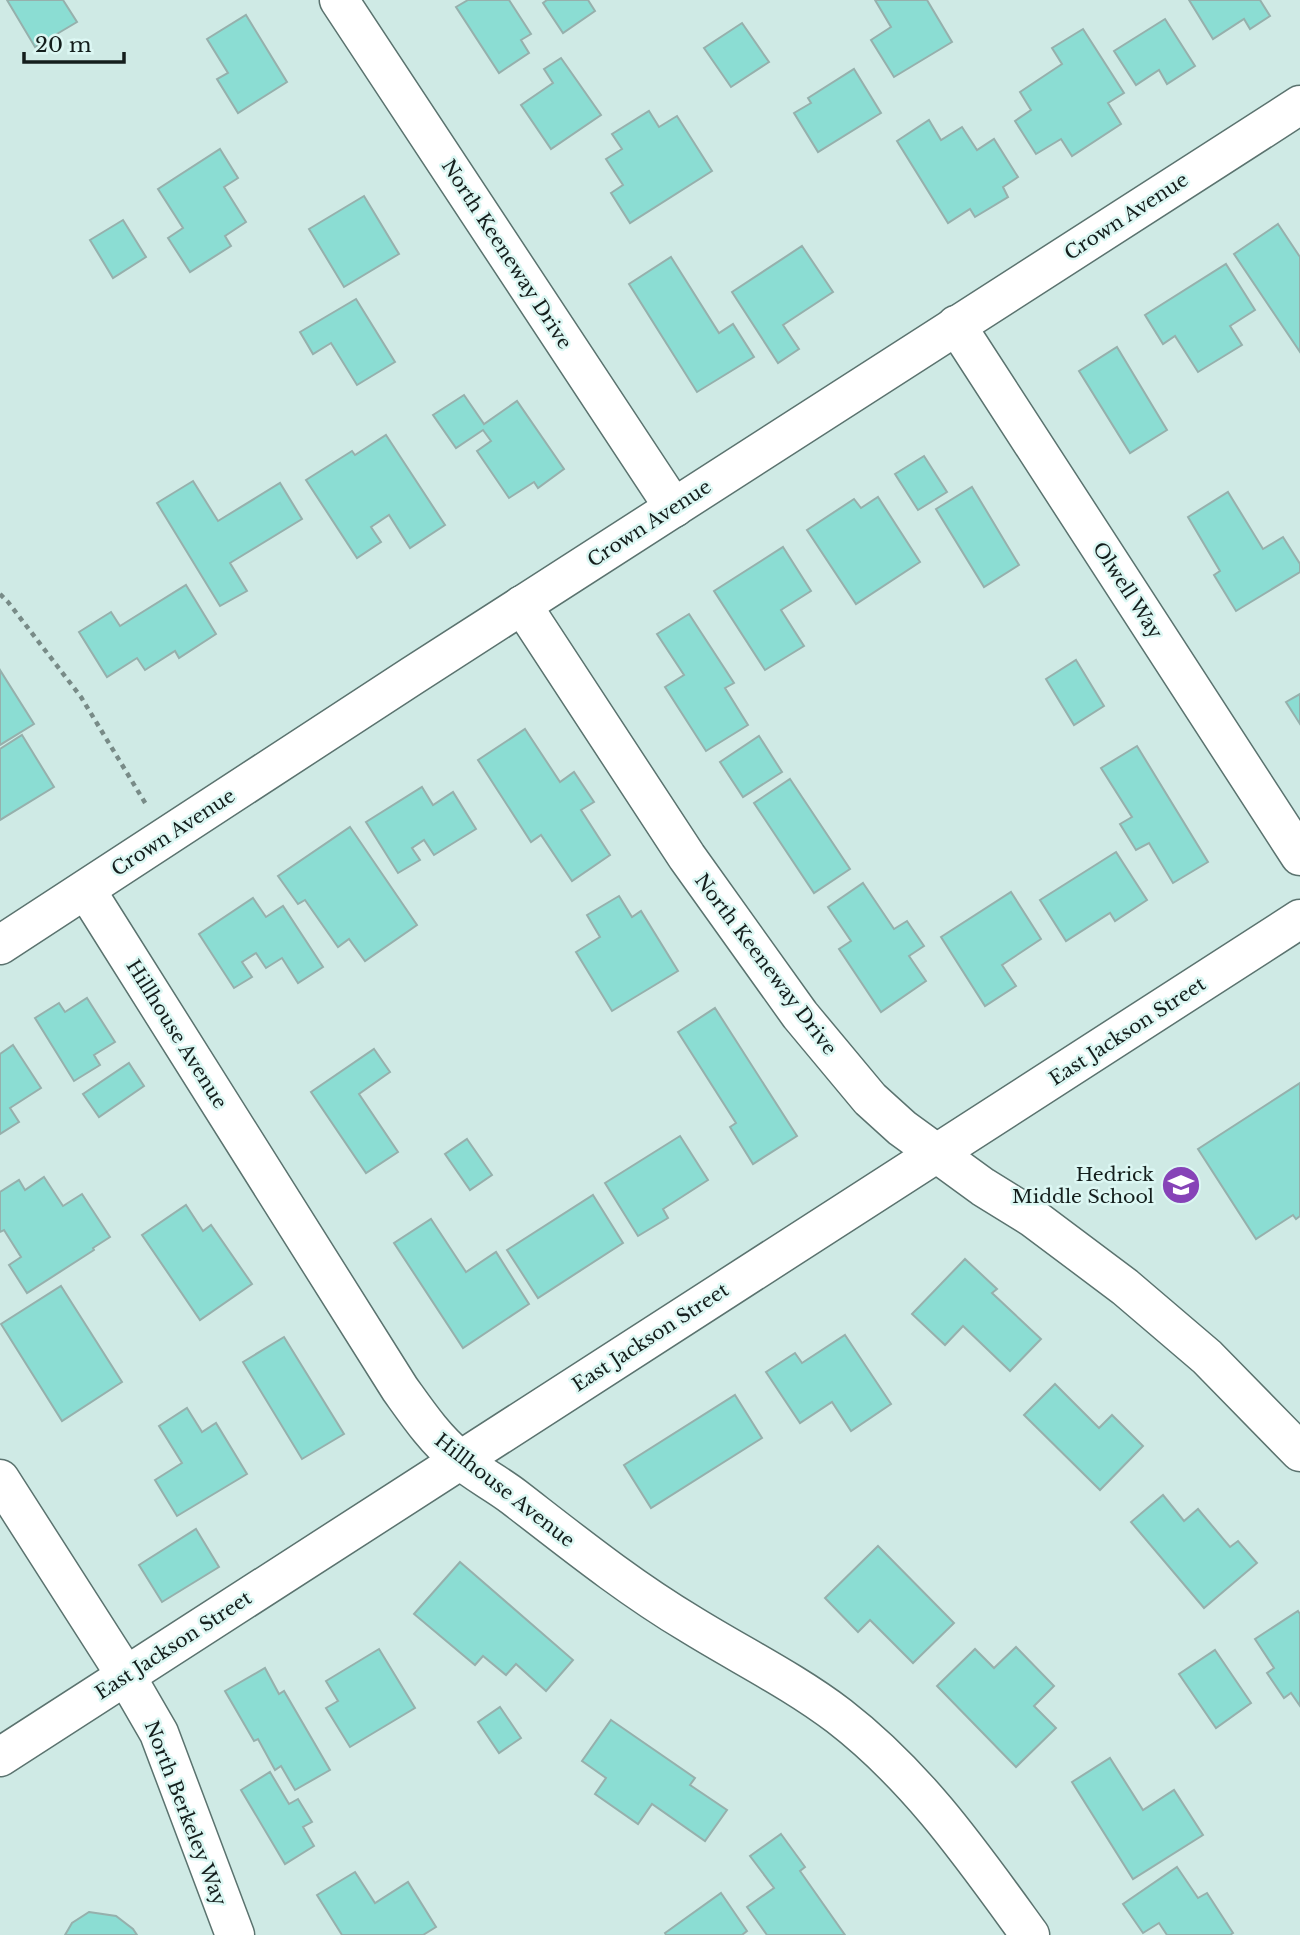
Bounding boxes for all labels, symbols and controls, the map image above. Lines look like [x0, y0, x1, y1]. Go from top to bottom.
scale bar [24, 21, 124, 65]
text: 20 m [35, 32, 92, 58]
street label: North Keeneway Drive [437, 155, 576, 353]
street label: Crown Avenue [1060, 168, 1192, 265]
street label: Crown Avenue [583, 475, 715, 572]
street label: Olwell Way [1088, 538, 1167, 643]
street label: Crown Avenue [107, 784, 239, 881]
street label: North Keeneway Drive [690, 869, 841, 1060]
street label: Hillhouse Avenue [121, 956, 232, 1113]
street label: East Jackson Street [1045, 972, 1210, 1091]
place label: Hedrick Middle School [1012, 1163, 1154, 1208]
school or university icon: Hedrick Middle School [1160, 1164, 1202, 1206]
street label: East Jackson Street [568, 1278, 733, 1397]
street label: Hillhouse Avenue [430, 1429, 579, 1552]
street label: East Jackson Street [91, 1586, 256, 1705]
street label: North Berkeley Way [140, 1717, 231, 1909]

